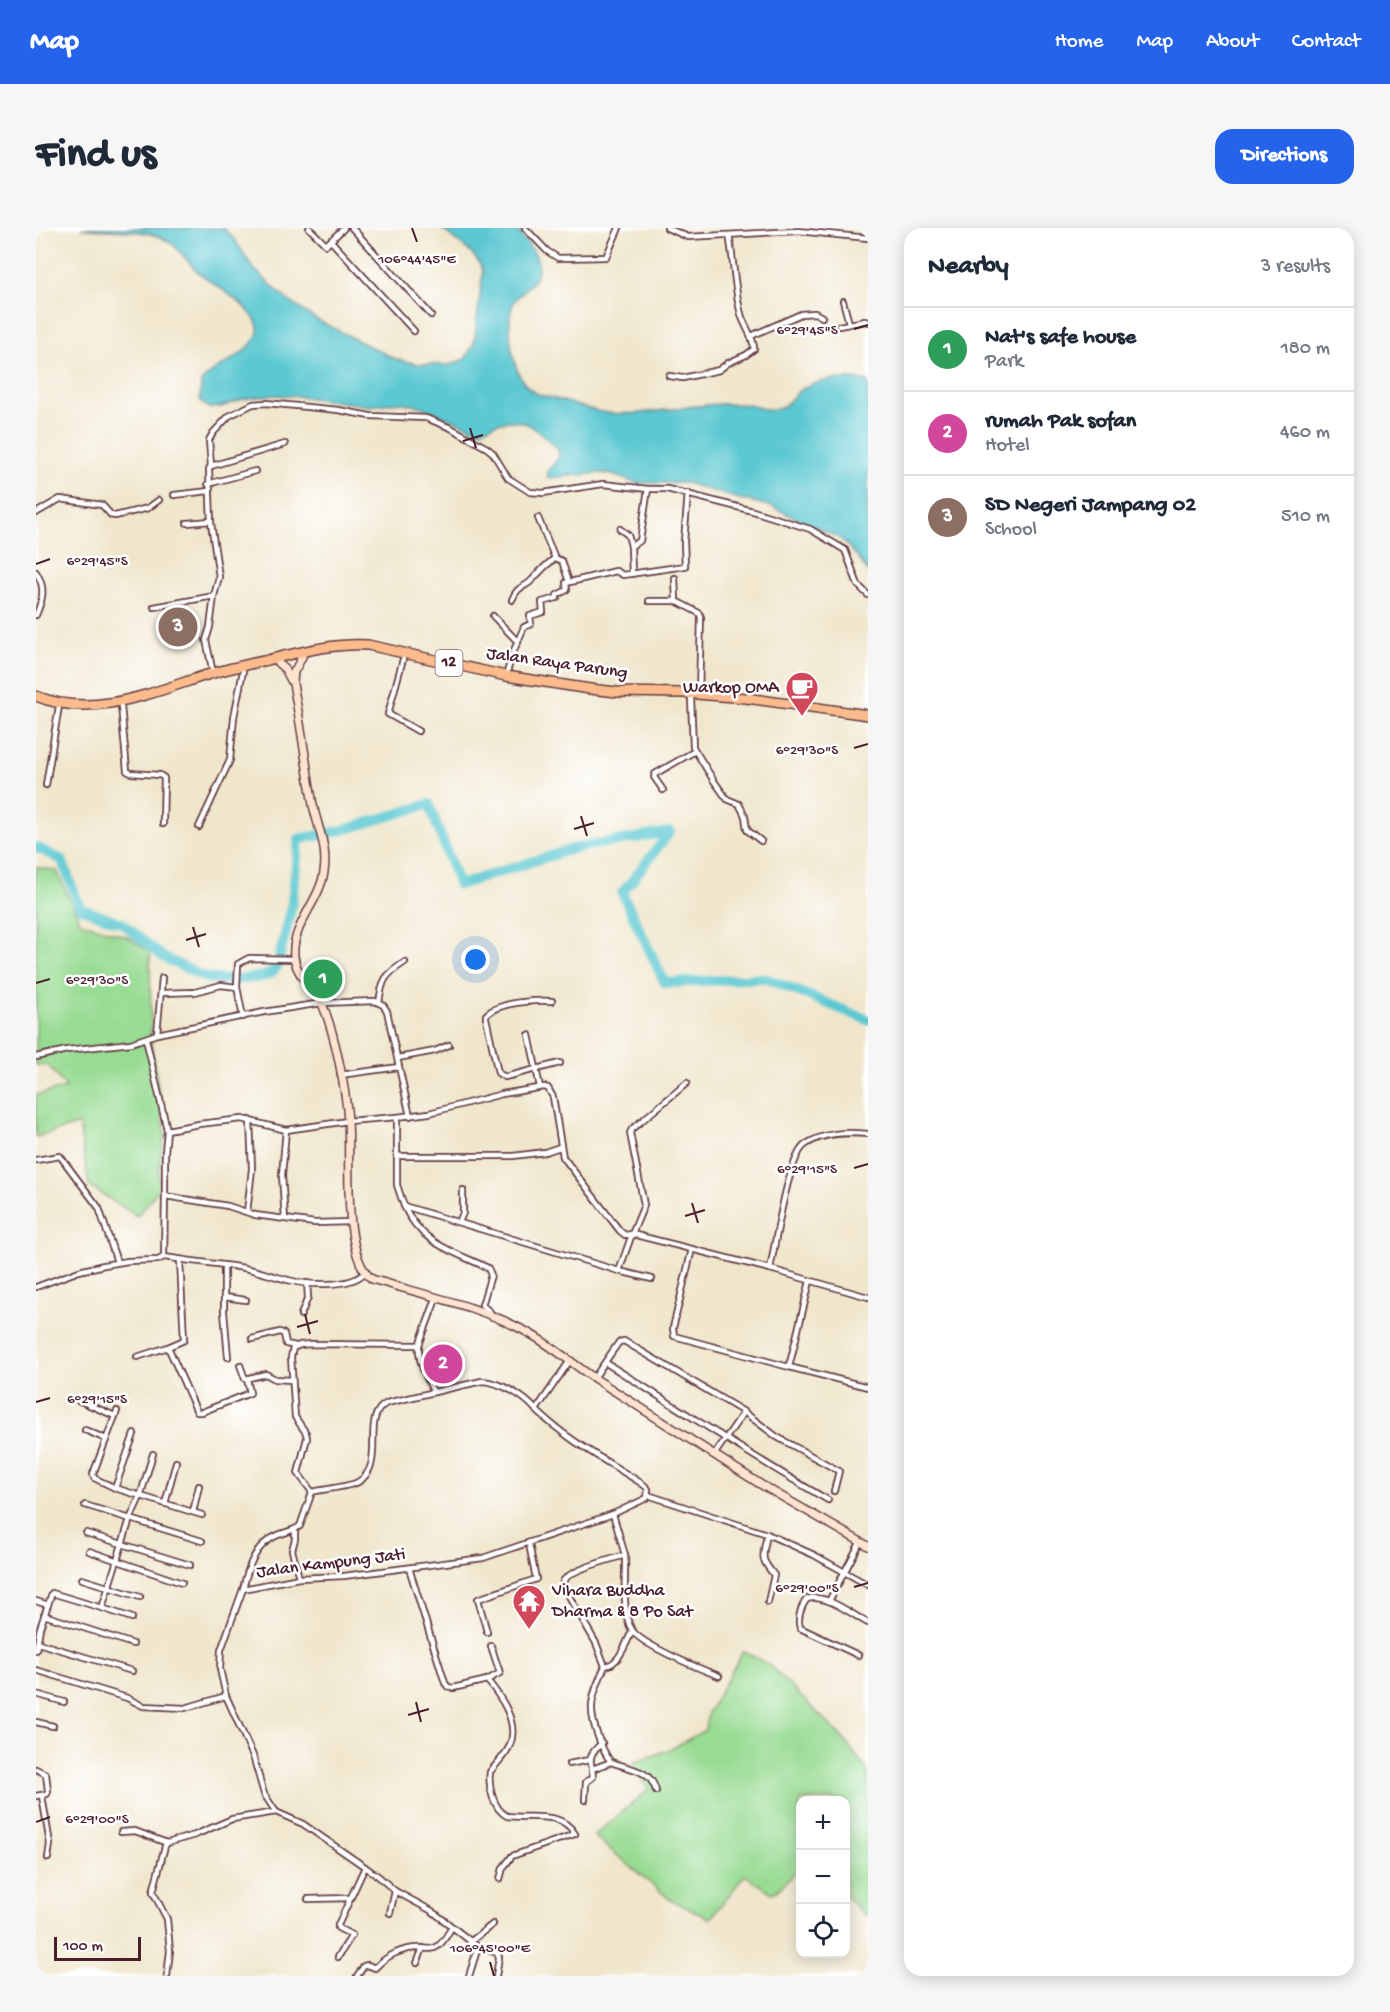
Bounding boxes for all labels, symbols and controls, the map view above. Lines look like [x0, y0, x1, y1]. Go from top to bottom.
text: Map [30, 26, 79, 59]
text: Home [1055, 30, 1103, 55]
text: Map [1136, 30, 1173, 55]
text: About [1206, 30, 1259, 55]
text: Contact [1292, 30, 1360, 55]
button: Directions [1215, 129, 1354, 184]
text: Find us [36, 132, 156, 181]
text: 106°44'45"E [377, 251, 456, 269]
text: Nearby [928, 252, 1009, 283]
text: 3 results [1261, 256, 1330, 279]
text: 6°29'45"S [776, 322, 838, 340]
text: Nat's safe house [985, 325, 1136, 351]
text: 1 [943, 338, 952, 361]
text: 180 m [1281, 338, 1330, 361]
text: Park [985, 351, 1023, 374]
text: rumah Pak sofan [985, 409, 1136, 435]
text: 2 [943, 422, 952, 445]
text: 460 m [1280, 422, 1330, 445]
text: Hotel [985, 435, 1030, 458]
text: SD Negeri Jampang 02 [985, 493, 1196, 519]
text: 3 [942, 506, 953, 529]
text: 510 m [1281, 506, 1330, 529]
text: School [985, 519, 1037, 542]
text: 6°29'45"S [66, 553, 128, 571]
pin: 3 [158, 604, 198, 650]
street label: Jalan Raya Parung [485, 644, 629, 684]
road number: 12 [436, 650, 462, 676]
cafe icon: Warkop OMA [784, 670, 820, 717]
place label: Warkop OMA [683, 678, 780, 699]
text: 6°29'30"S [776, 742, 838, 760]
your location [461, 945, 490, 974]
pin: 1 [304, 956, 342, 1002]
text: 6°29'30"S [66, 972, 128, 990]
text: 6°29'15"S [777, 1161, 837, 1179]
pin: 2 [424, 1342, 462, 1386]
text: 6°29'15"S [67, 1391, 127, 1409]
street label: Jalan Kampung Jati [255, 1544, 407, 1584]
text: 6°29'00"S [775, 1580, 839, 1598]
place label: Vihara Buddha Dharma & 8 Po Sat [551, 1581, 694, 1623]
temple icon: Vihara Buddha Dharma & 8 Po Sat [511, 1583, 547, 1630]
map controls [796, 1796, 850, 1958]
button: + [796, 1796, 850, 1850]
text: 6°29'00"S [65, 1811, 129, 1829]
button: − [796, 1850, 850, 1904]
button: locate [796, 1904, 850, 1958]
scale bar [54, 1934, 141, 1962]
text: 100 m [63, 1938, 103, 1957]
text: 106°45'00"E [449, 1940, 531, 1958]

